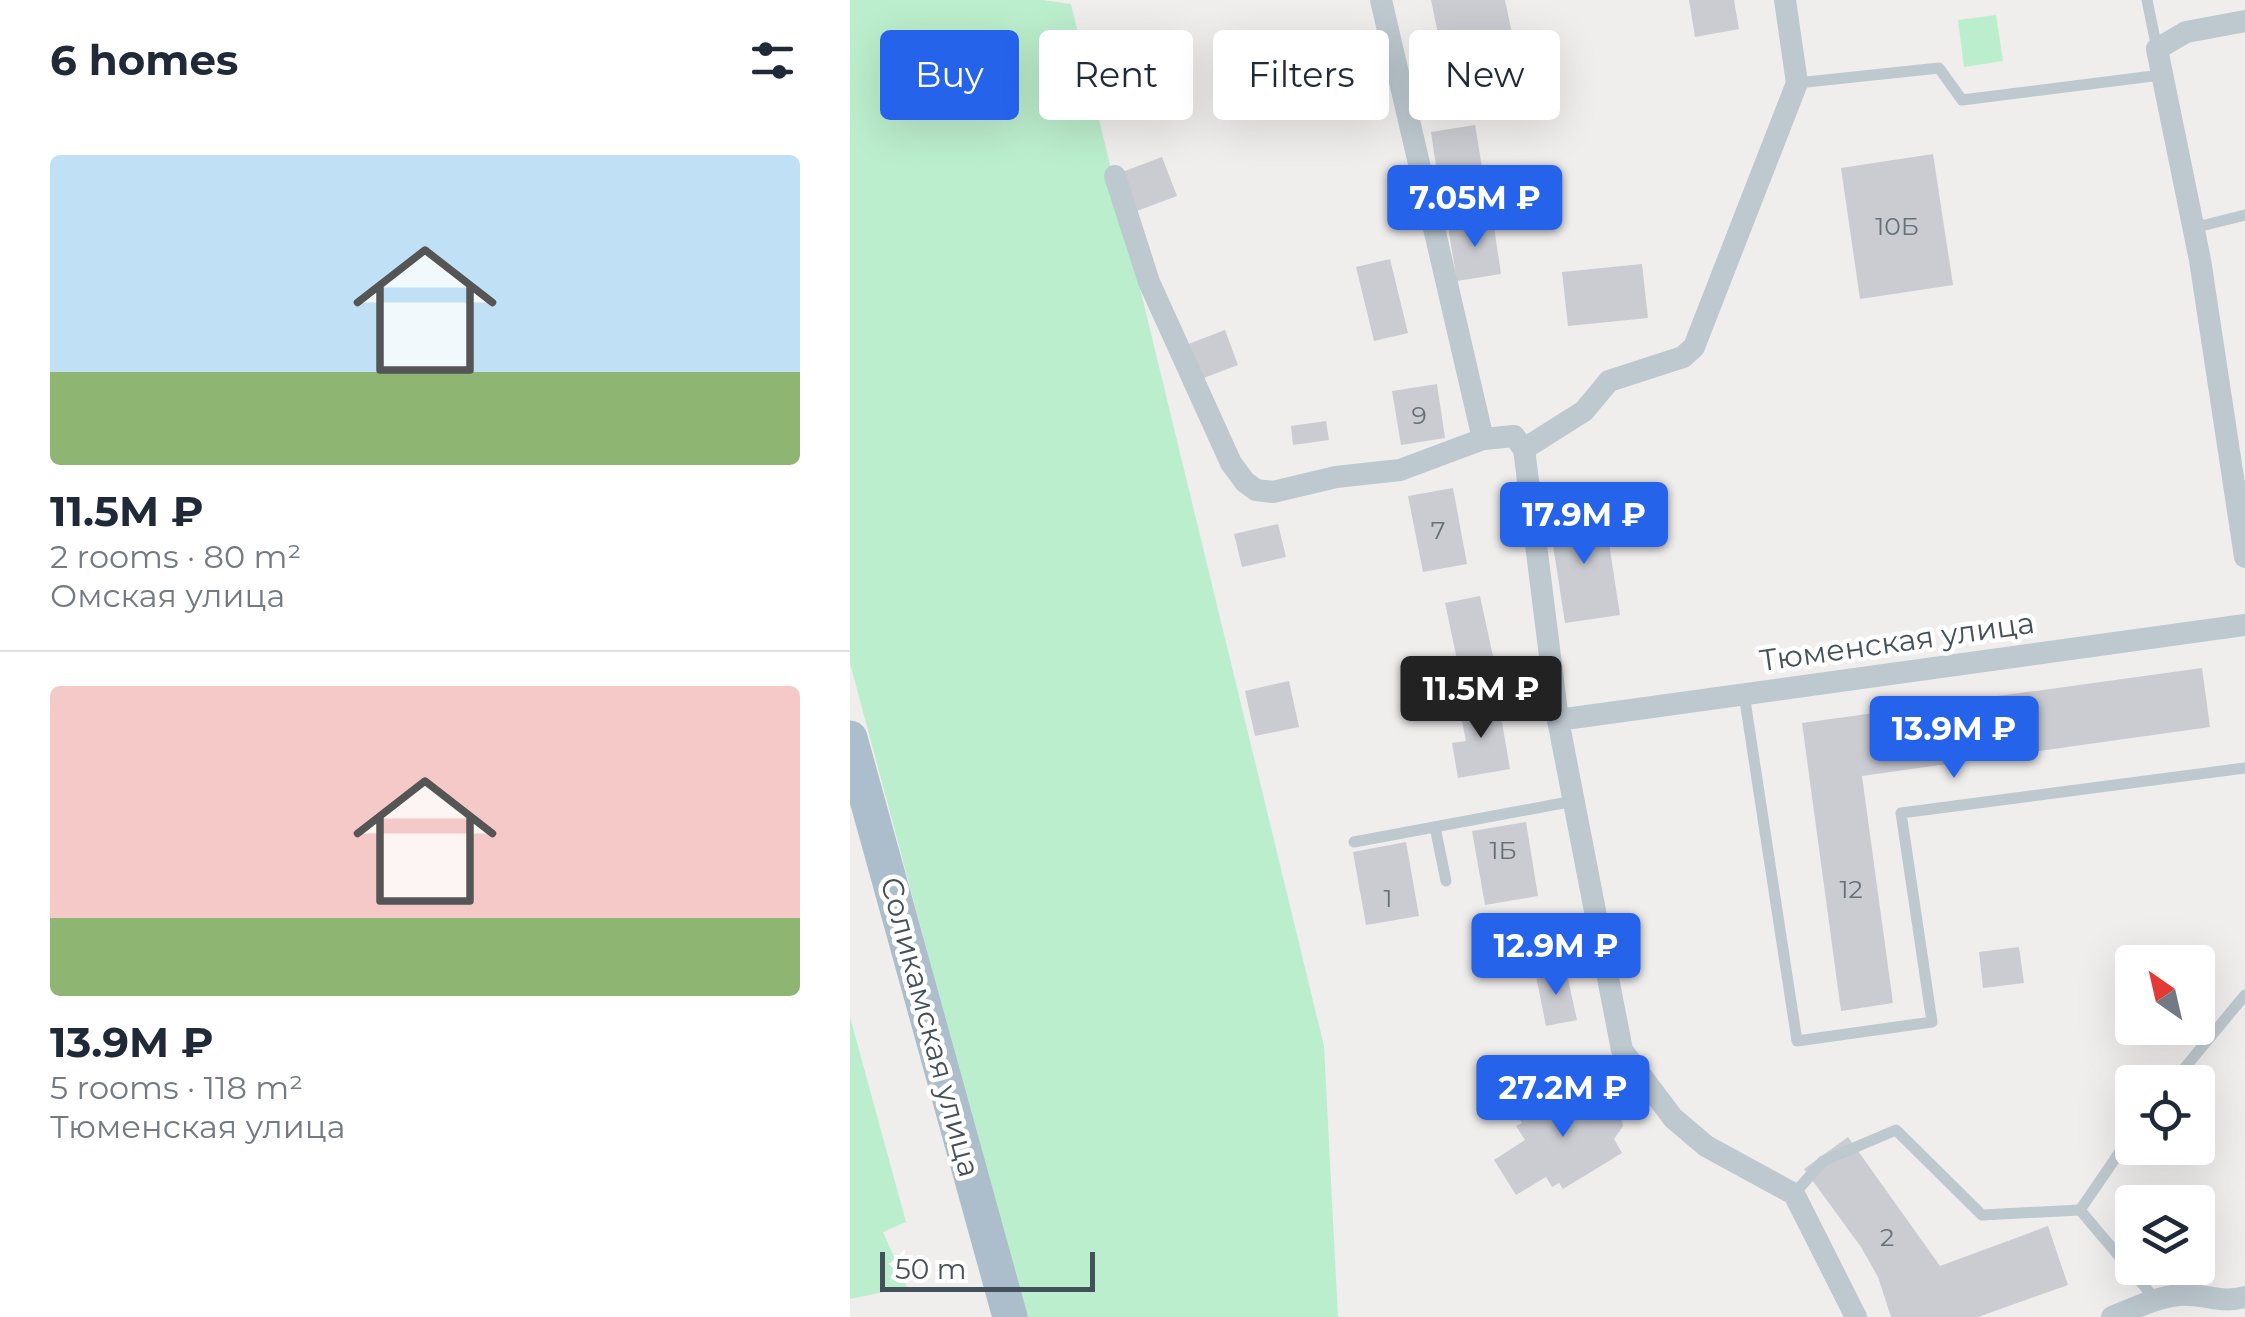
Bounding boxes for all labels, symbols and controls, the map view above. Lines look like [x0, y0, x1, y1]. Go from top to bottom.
chip: Buy [880, 30, 1019, 120]
chip: Rent [1039, 30, 1193, 120]
chip: Filters [1213, 30, 1389, 120]
chip: New [1409, 30, 1560, 120]
icon: filters [745, 33, 800, 88]
text: 6 homes [50, 34, 238, 86]
pin: 7.05M ₽ [1383, 165, 1567, 250]
text: 7.05M ₽ [1409, 178, 1541, 217]
house number: 10Б [1875, 211, 1919, 241]
icon: home [335, 220, 515, 400]
house number: 9 [1411, 400, 1427, 430]
pin: 17.9M ₽ [1492, 482, 1676, 567]
text: 11.5M ₽ [50, 485, 204, 537]
text: 17.9M ₽ [1522, 495, 1646, 534]
house number: 7 [1431, 515, 1445, 545]
text: 2 rooms · 80 m² [50, 537, 301, 576]
text: Омская улица [50, 576, 285, 615]
street label: Тюменская улица [1757, 604, 2037, 679]
pin: 11.5M ₽ [1389, 656, 1573, 741]
text: 11.5M ₽ [1423, 669, 1539, 708]
pin: 13.9M ₽ [1862, 696, 2046, 781]
text: 13.9M ₽ [1892, 709, 2016, 748]
icon: home [335, 751, 515, 931]
house number: 1Б [1489, 835, 1517, 865]
street label: Соликамская улица [873, 873, 988, 1181]
house number: 12 [1839, 874, 1863, 904]
house number: 1 [1383, 883, 1393, 913]
pin: 12.9M ₽ [1464, 913, 1648, 998]
text: 12.9M ₽ [1494, 926, 1618, 965]
north arrow [2115, 945, 2215, 1045]
map controls [2115, 945, 2215, 1285]
text: 13.9M ₽ [50, 1016, 214, 1068]
pin: 27.2M ₽ [1471, 1055, 1655, 1140]
button: locate [2115, 1065, 2215, 1165]
text: 5 rooms · 118 m² [50, 1068, 303, 1107]
text: 27.2M ₽ [1498, 1068, 1628, 1107]
text: Тюменская улица [50, 1107, 345, 1146]
button: layers [2115, 1185, 2215, 1285]
house number: 2 [1880, 1222, 1894, 1252]
scale bar [880, 1247, 1095, 1292]
text: 50 m [895, 1252, 966, 1286]

